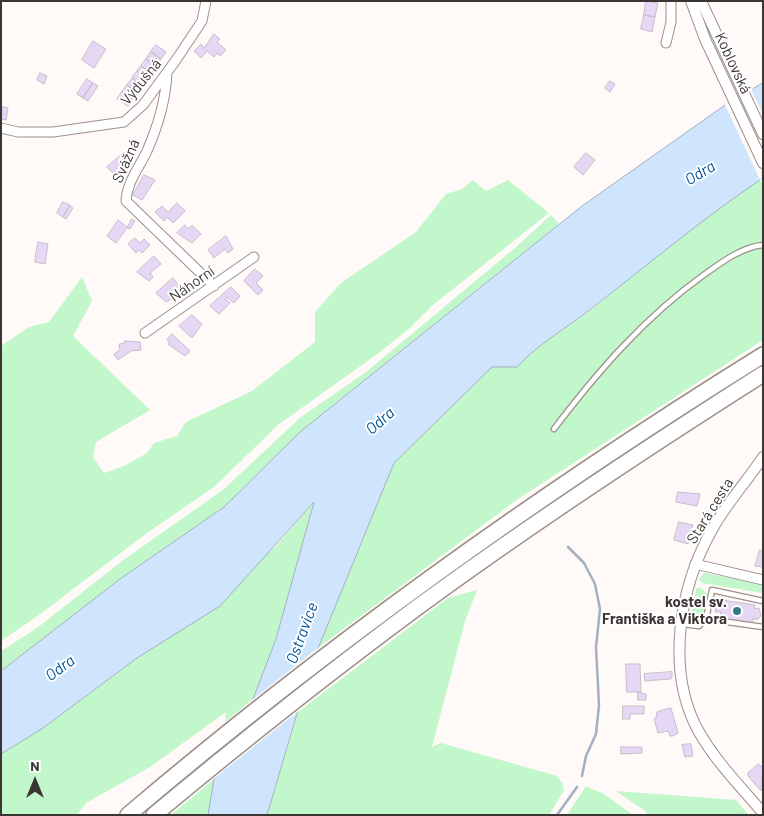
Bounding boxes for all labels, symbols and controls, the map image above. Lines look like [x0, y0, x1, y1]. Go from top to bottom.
street label: Koblovská [711, 29, 755, 97]
street label: Výdušná [117, 55, 165, 109]
street label: Svážná [108, 136, 144, 186]
water label: Odra [681, 157, 719, 189]
street label: Náhorní [166, 262, 218, 306]
water label: Odra [362, 403, 398, 439]
street label: Stará cesta [683, 475, 737, 547]
place label: kostel sv. Františka a Viktora [602, 593, 727, 628]
water label: Ostravice [282, 600, 322, 666]
marker: kostel sv. Františka a Viktora [731, 605, 743, 617]
water label: Odra [41, 651, 79, 685]
north arrow [10, 756, 60, 806]
text: N [30, 757, 40, 774]

